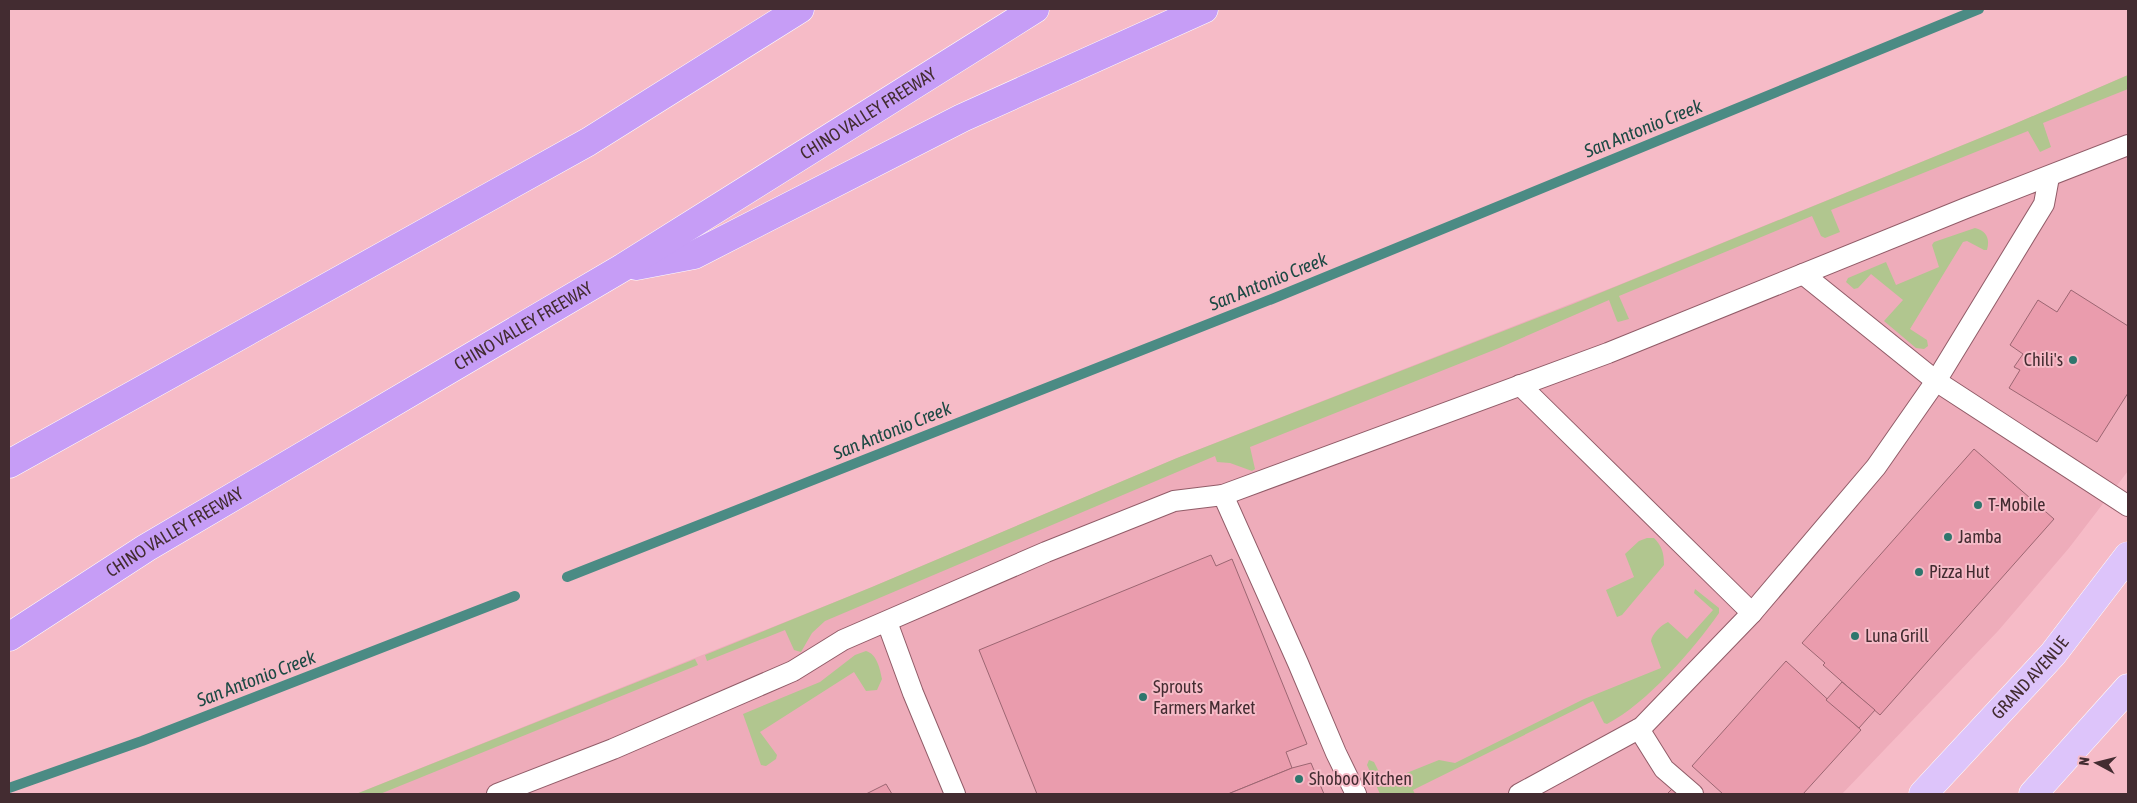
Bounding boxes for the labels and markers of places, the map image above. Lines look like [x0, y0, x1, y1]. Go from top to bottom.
place label: Chili's [2024, 349, 2063, 370]
marker: Chili's [2067, 354, 2079, 366]
place label: T-Mobile [1988, 494, 2045, 515]
marker: T-Mobile [1972, 499, 1984, 511]
place label: Jamba [1958, 526, 2002, 547]
marker: Jamba [1942, 531, 1954, 543]
place label: Pizza Hut [1929, 561, 1990, 582]
marker: Pizza Hut [1913, 566, 1925, 578]
place label: Luna Grill [1865, 625, 1929, 646]
marker: Luna Grill [1849, 630, 1861, 642]
place label: Sprouts Farmers Market [1153, 676, 1256, 718]
marker: Sprouts Farmers Market [1137, 691, 1149, 703]
place label: Shoboo Kitchen [1309, 768, 1412, 789]
marker: Shoboo Kitchen [1293, 773, 1305, 785]

